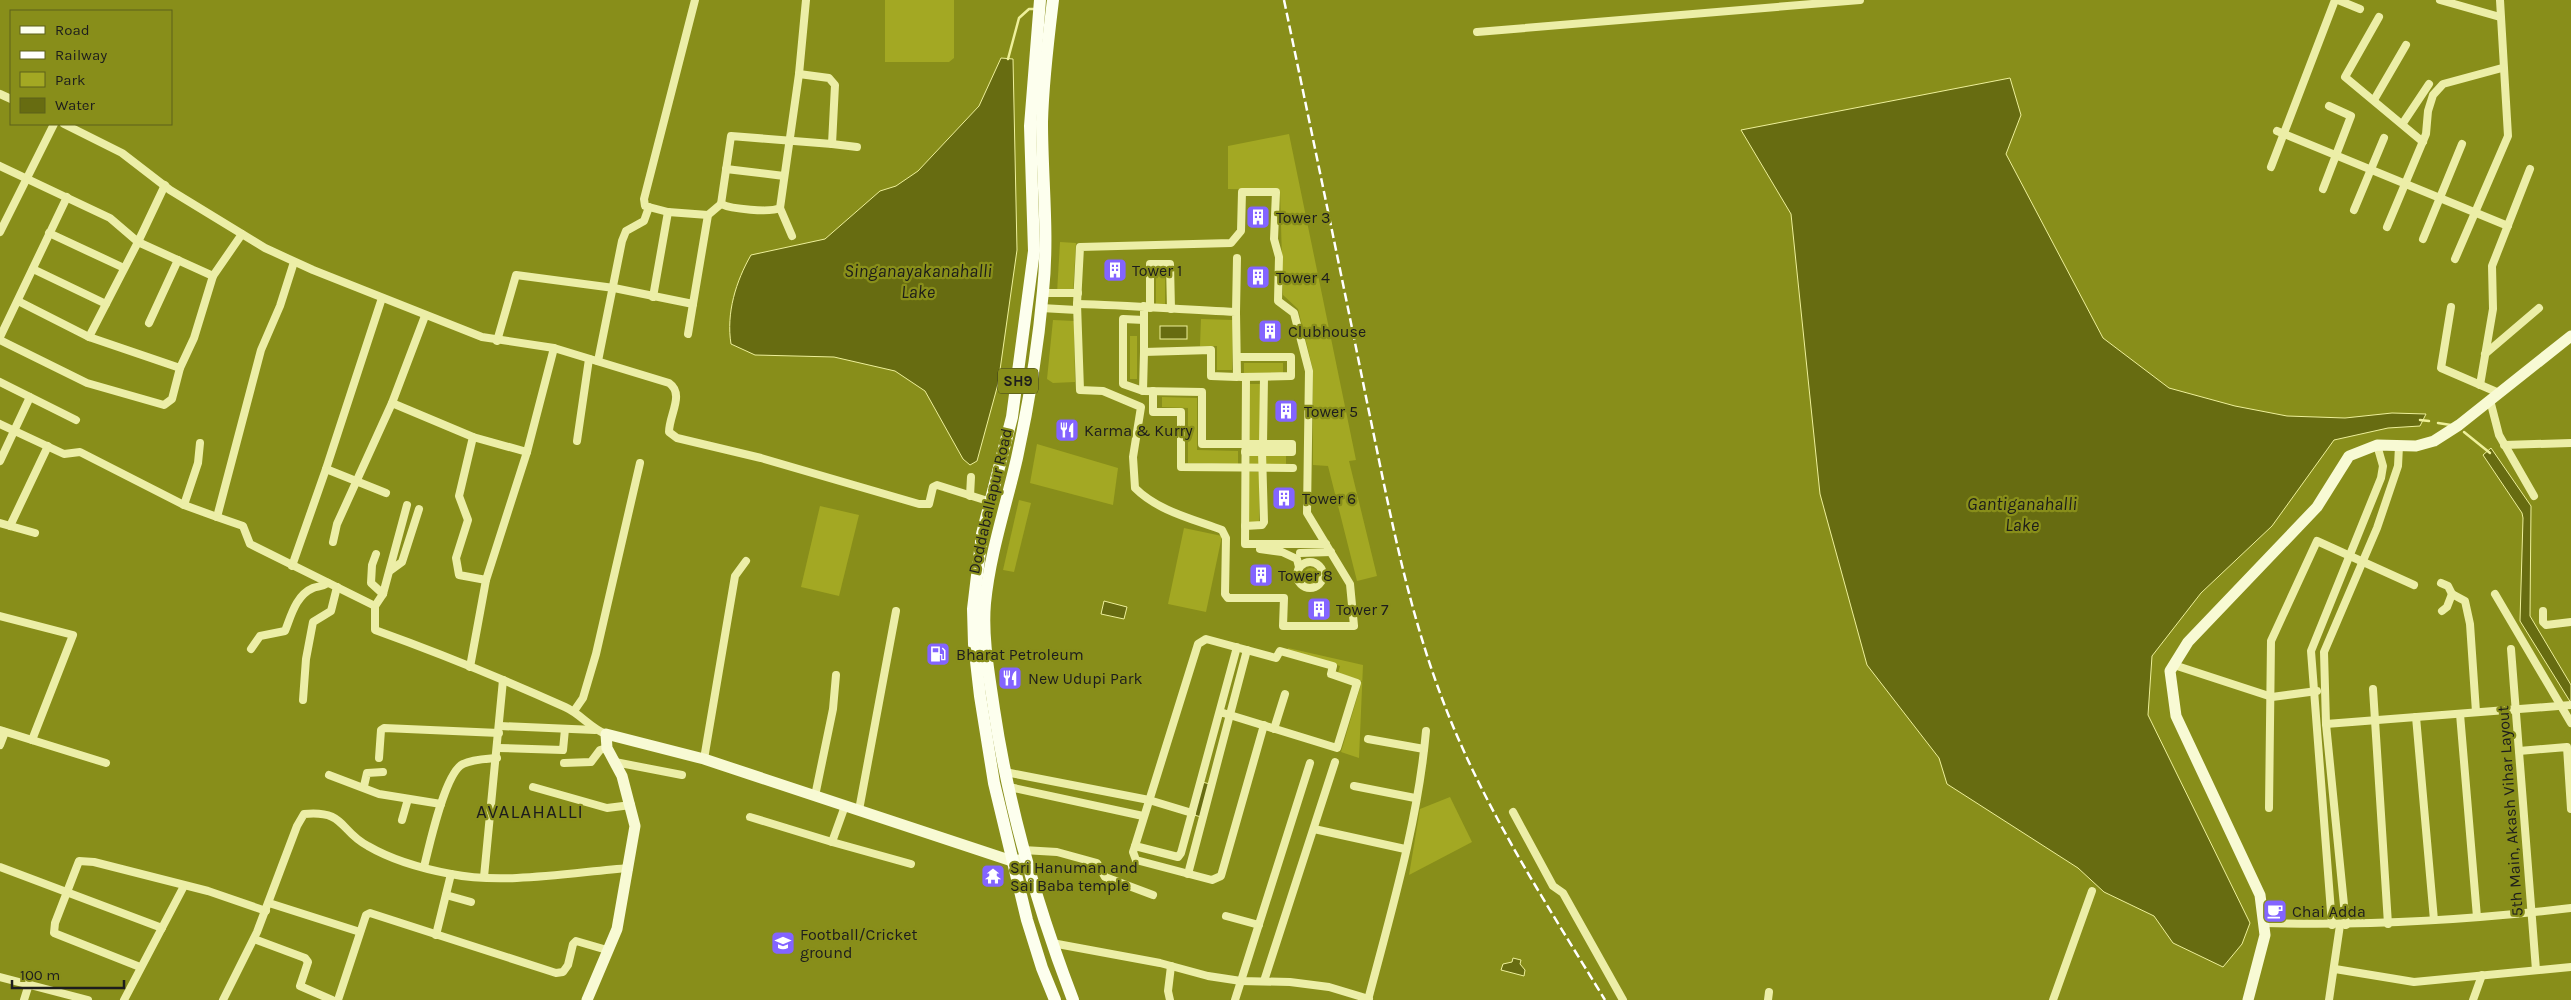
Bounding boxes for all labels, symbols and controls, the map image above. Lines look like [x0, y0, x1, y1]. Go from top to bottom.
legend [10, 10, 172, 125]
text: Road [55, 21, 90, 39]
text: Railway [55, 46, 107, 64]
text: Park [55, 71, 85, 89]
text: Water [55, 96, 96, 114]
building icon: Tower 3 [1245, 204, 1271, 230]
place label: Tower 3 [1276, 208, 1330, 227]
building icon: Tower 1 [1102, 257, 1128, 283]
water label: Singanayakanahalli Lake [844, 260, 992, 303]
place label: Tower 1 [1132, 261, 1182, 280]
building icon: Tower 4 [1245, 264, 1271, 290]
place label: Tower 4 [1276, 268, 1330, 287]
building icon: Clubhouse [1257, 318, 1283, 344]
place label: Clubhouse [1288, 322, 1366, 341]
road number: SH9 [998, 368, 1038, 394]
building icon: Tower 5 [1273, 398, 1299, 424]
place label: Tower 5 [1304, 402, 1358, 421]
restaurant icon: Karma & Kurry [1054, 417, 1080, 443]
place label: Karma & Kurry [1084, 421, 1193, 440]
street label: Doddaballapur Road [964, 426, 1016, 576]
building icon: Tower 6 [1271, 485, 1297, 511]
place label: Tower 6 [1302, 489, 1356, 508]
water label: Gantiganahalli Lake [1967, 493, 2077, 536]
building icon: Tower 8 [1248, 562, 1274, 588]
place label: Tower 8 [1278, 566, 1333, 585]
building icon: Tower 7 [1306, 596, 1332, 622]
place label: Tower 7 [1336, 600, 1389, 619]
fuel station icon: Bharat Petroleum [925, 641, 951, 667]
place label: Bharat Petroleum [956, 645, 1084, 664]
restaurant icon: New Udupi Park [997, 665, 1023, 691]
place label: New Udupi Park [1028, 669, 1143, 688]
street label: 5th Main, Akash Vihar Layout [2493, 705, 2527, 917]
district label: AVALAHALLI [476, 801, 584, 823]
place label: Sri Hanuman and Sai Baba temple [1010, 858, 1138, 895]
temple icon: Sri Hanuman and Sai Baba temple [980, 863, 1006, 889]
cafe icon: Chai Adda [2262, 898, 2288, 924]
place label: Chai Adda [2292, 902, 2366, 921]
place label: Football/Cricket ground [800, 925, 917, 962]
school or university icon: Football/Cricket ground [770, 930, 796, 956]
scale bar [12, 958, 125, 990]
text: 100 m [20, 966, 60, 984]

